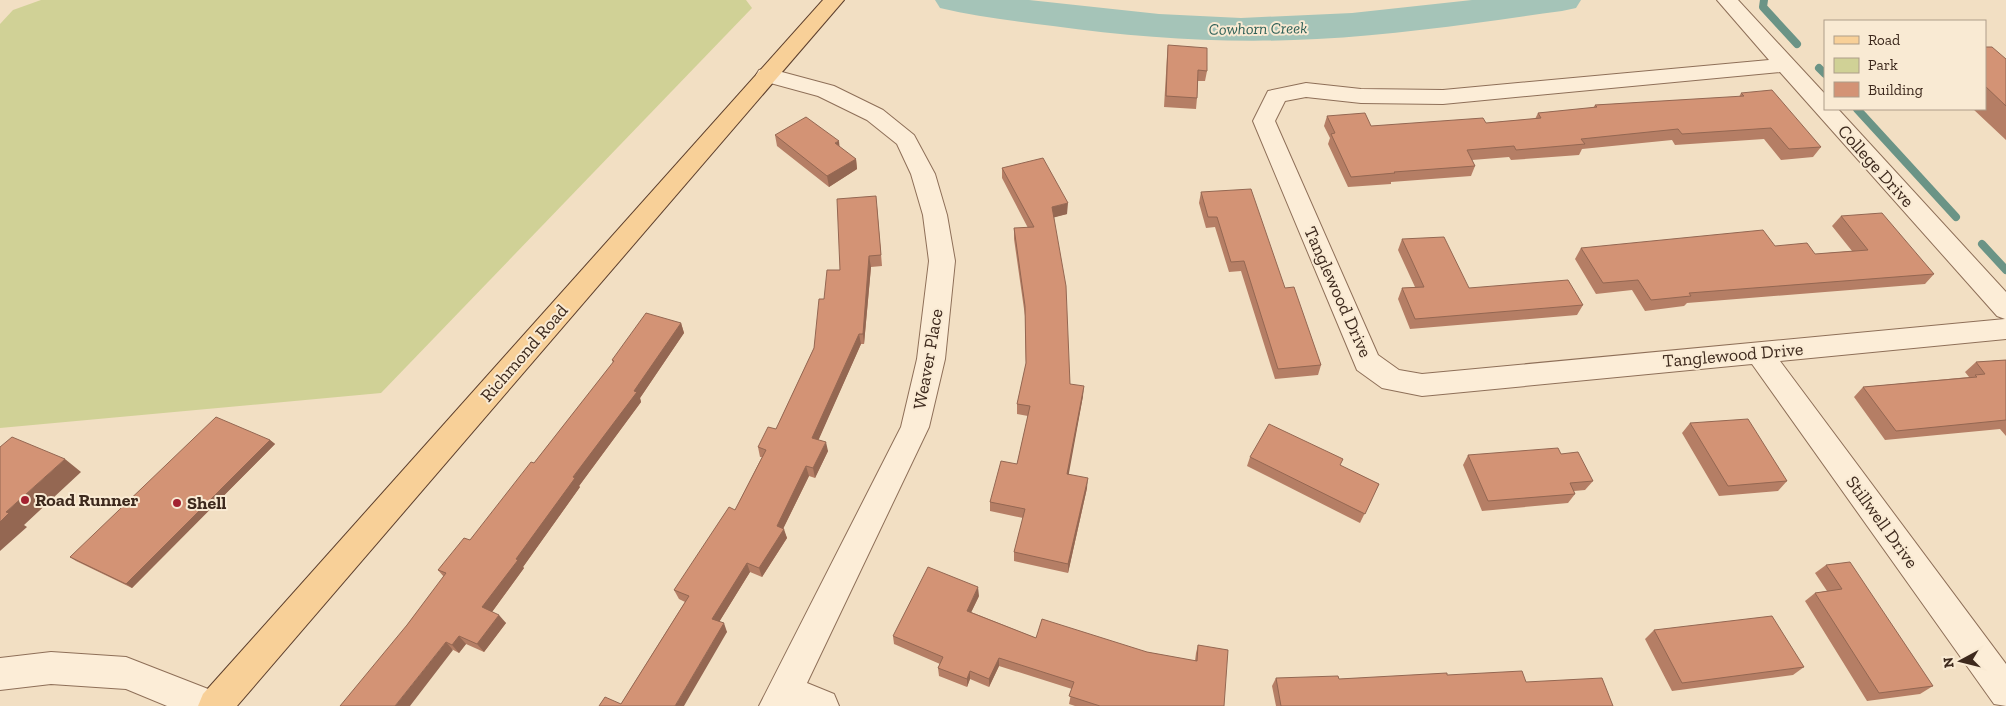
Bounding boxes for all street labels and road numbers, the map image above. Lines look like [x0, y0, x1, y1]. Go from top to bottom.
street label: College Drive [1833, 120, 1919, 212]
street label: Tanglewood Drive [1299, 223, 1377, 361]
street label: Richmond Road [476, 300, 572, 406]
street label: Weaver Place [908, 307, 948, 411]
street label: Tanglewood Drive [1662, 338, 1804, 372]
street label: Stillwell Drive [1841, 472, 1923, 572]

